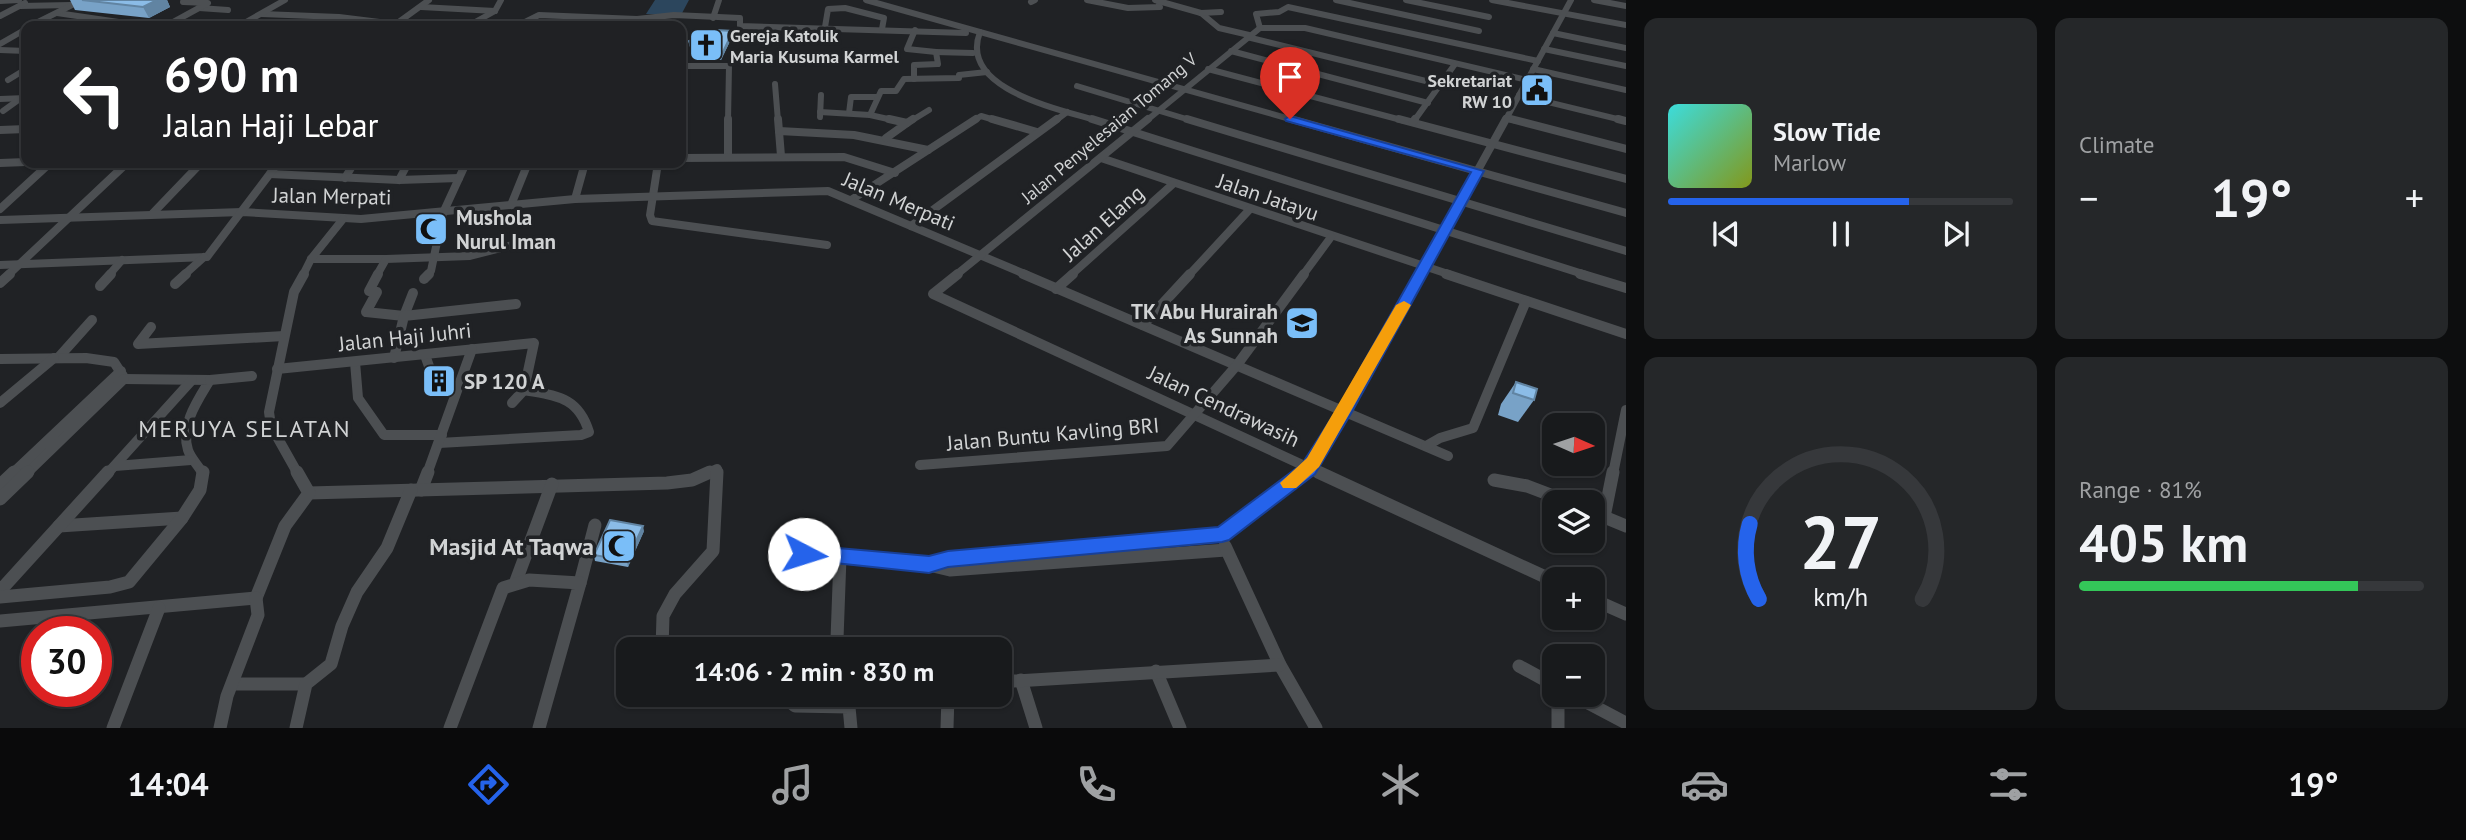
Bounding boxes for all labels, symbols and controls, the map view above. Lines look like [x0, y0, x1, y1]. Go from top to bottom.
place label: Gereja Katolik Maria Kusuma Karmel [730, 24, 899, 68]
church icon: Gereja Katolik Maria Kusuma Karmel [687, 26, 725, 64]
text: 690 m [164, 42, 299, 106]
street label: Jalan Penyelesaian Tomang V [1016, 47, 1202, 209]
pin [1260, 47, 1320, 119]
icon: left [49, 49, 140, 140]
icon: arrive [1271, 58, 1309, 96]
place label: Sekretariat RW 10 [1427, 69, 1513, 113]
public building icon: Sekretariat RW 10 [1518, 71, 1556, 109]
text: Jalan Haji Lebar [164, 104, 378, 146]
text: Slow Tide [1773, 115, 1881, 148]
text: Climate [2079, 130, 2154, 159]
text: Marlow [1773, 148, 1846, 177]
text: 19° [2211, 164, 2292, 231]
street label: Jalan Merpati [838, 165, 959, 237]
street label: Jalan Jatayu [1213, 167, 1322, 227]
text: − [2079, 173, 2098, 222]
text: + [2405, 173, 2424, 222]
street label: Jalan Elang [1056, 179, 1149, 267]
street label: Jalan Merpati [271, 181, 392, 211]
place label: Mushola Nurul Iman [456, 204, 556, 255]
mosque icon: Mushola Nurul Iman [412, 210, 450, 248]
icon: previous [1707, 215, 1745, 253]
icon: pause [1822, 215, 1860, 253]
icon: next [1937, 215, 1975, 253]
place label: TK Abu Hurairah As Sunnah [1131, 298, 1278, 349]
school or university icon: TK Abu Hurairah As Sunnah [1283, 304, 1321, 342]
street label: Jalan Haji Juhri [336, 317, 473, 357]
street label: Jalan Cendrawasih [1143, 359, 1304, 453]
building icon: SP 120 A [420, 362, 458, 400]
place label: SP 120 A [464, 368, 545, 395]
street label: Jalan Buntu Kavling BRI [945, 411, 1160, 457]
district label: MERUYA SELATAN [138, 413, 352, 444]
north arrow [1542, 413, 1605, 476]
map controls [1542, 413, 1605, 707]
text: Range · 81% [2079, 475, 2202, 504]
button: layers [1542, 490, 1605, 553]
text: 27 [1799, 496, 1882, 590]
text: 405 km [2079, 509, 2248, 576]
position arrow [767, 517, 841, 591]
mosque icon: Masjid At Taqwa [600, 527, 638, 565]
place label: Masjid At Taqwa [429, 531, 594, 562]
button: + [1542, 567, 1605, 630]
text: km/h [1813, 581, 1868, 613]
speed limit sign: 30 [21, 616, 112, 707]
button: − [1542, 644, 1605, 707]
text: 14:06 · 2 min · 830 m [694, 655, 934, 688]
icon: directions [464, 760, 513, 809]
icon: music [768, 760, 817, 809]
icon: phone [1072, 760, 1121, 809]
icon: climate [1376, 760, 1425, 809]
icon: car [1680, 760, 1729, 809]
icon: filters [1984, 760, 2033, 809]
text: 14:04 [128, 763, 209, 805]
text: 19° [2288, 763, 2338, 805]

